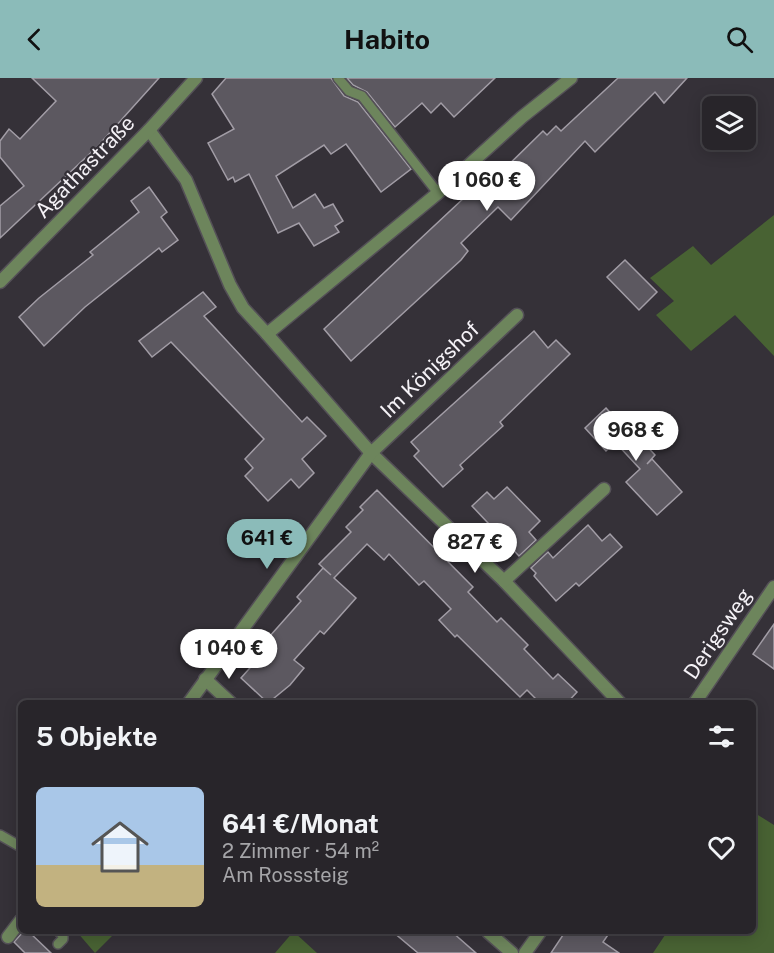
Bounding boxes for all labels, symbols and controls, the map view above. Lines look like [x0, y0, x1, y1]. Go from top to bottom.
icon: back [18, 23, 51, 56]
text: Habito [344, 23, 430, 55]
icon: search [723, 23, 756, 56]
map controls [702, 96, 756, 150]
button: layers [702, 96, 756, 150]
street label: Agathastraße [30, 110, 140, 223]
pin: 1 060 € [432, 161, 542, 212]
text: 1 060 € [452, 168, 522, 192]
street label: Im Königshof [375, 316, 484, 423]
pin: 968 € [594, 411, 678, 462]
text: 968 € [607, 418, 665, 442]
pin: 641 € [225, 519, 309, 570]
pin: 827 € [433, 523, 517, 574]
text: 641 € [241, 526, 293, 550]
text: 827 € [447, 530, 503, 554]
street label: Derigsweg [678, 584, 757, 684]
pin: 1 040 € [174, 629, 284, 680]
text: 1 040 € [194, 636, 264, 660]
icon: filters [705, 720, 738, 753]
text: 5 Objekte [36, 721, 158, 752]
text: 641 €/Monat [222, 808, 379, 839]
icon: home [84, 811, 156, 883]
icon: heart [705, 831, 738, 864]
text: 2 Zimmer · 54 m² [222, 839, 379, 863]
text: Am Rosssteig [222, 863, 349, 887]

